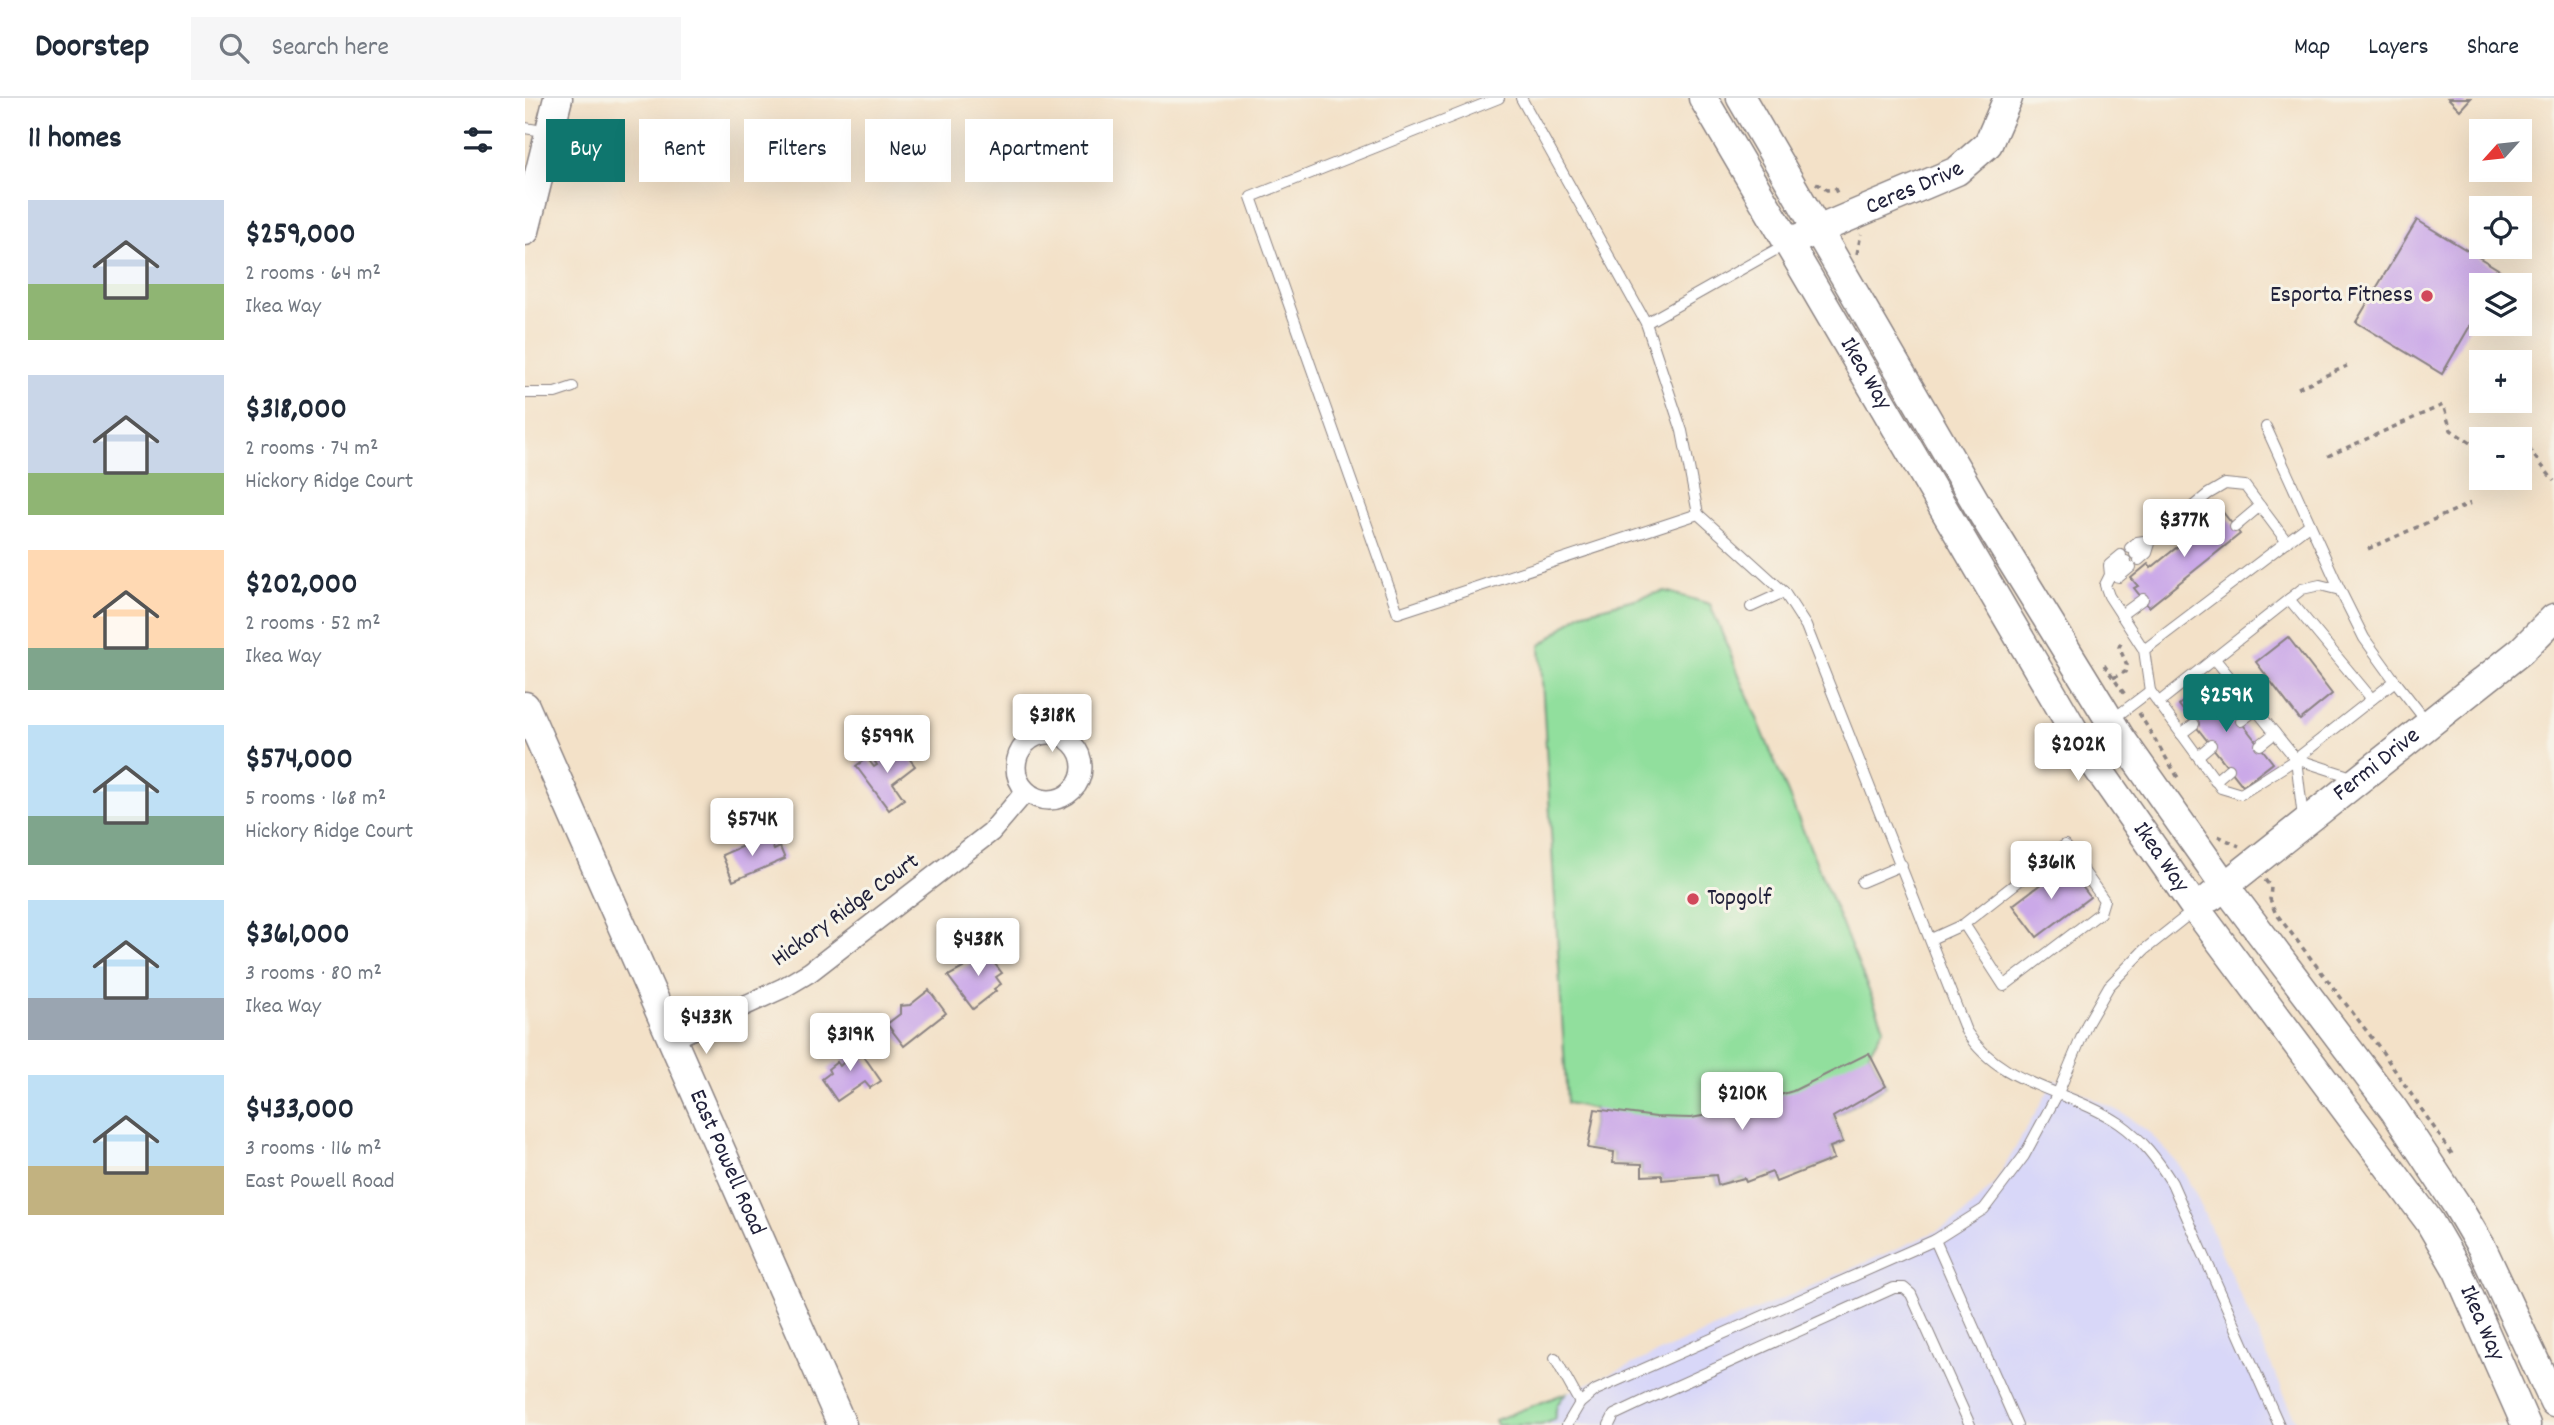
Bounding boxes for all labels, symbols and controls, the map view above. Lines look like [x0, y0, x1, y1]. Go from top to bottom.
search box [191, 17, 681, 80]
text: Doorstep [35, 25, 149, 72]
icon: search [215, 29, 253, 67]
text: Search here [271, 30, 389, 67]
text: Map [2294, 31, 2330, 65]
text: Layers [2368, 31, 2429, 65]
text: Share [2467, 31, 2519, 65]
text: 11 homes [28, 119, 122, 162]
chip: Buy [546, 119, 625, 182]
chip: Rent [639, 119, 730, 182]
chip: Filters [744, 119, 851, 182]
chip: New [865, 119, 951, 182]
chip: Apartment [965, 119, 1113, 182]
north arrow [2469, 119, 2532, 182]
map controls [2469, 119, 2532, 490]
icon: filters [459, 121, 497, 159]
street label: Ceres Drive [1861, 154, 1973, 225]
button: locate [2469, 196, 2532, 259]
text: $259,000 [245, 215, 356, 258]
icon: home [84, 228, 168, 312]
text: 2 rooms · 64 m² [245, 258, 381, 291]
button: layers [2469, 273, 2532, 336]
place label: Esporta Fitness [2270, 279, 2413, 313]
marker: Esporta Fitness [2419, 288, 2435, 304]
text: Ikea Way [245, 291, 321, 324]
street label: Ikea Way [1830, 331, 1900, 418]
button: + [2469, 350, 2532, 413]
text: $318,000 [245, 390, 347, 433]
icon: home [84, 403, 168, 487]
button: − [2469, 427, 2532, 490]
text: 2 rooms · 74 m² [245, 433, 378, 466]
text: Hickory Ridge Court [245, 466, 413, 499]
pin: $377K [2135, 500, 2233, 559]
text: $377K [2159, 505, 2209, 538]
text: $202,000 [245, 565, 358, 608]
icon: home [84, 578, 168, 662]
text: 2 rooms · 52 m² [245, 608, 381, 641]
text: Ikea Way [245, 641, 321, 674]
pin: $259K [2177, 674, 2275, 734]
text: $259K [2199, 680, 2253, 713]
pin: $318K [1003, 694, 1101, 754]
text: $318K [1029, 700, 1075, 733]
pin: $599K [838, 716, 936, 775]
street label: Fermi Drive [2326, 720, 2428, 811]
text: $599K [860, 721, 914, 754]
pin: $202K [2029, 724, 2127, 783]
text: $202K [2051, 729, 2105, 762]
text: $574,000 [245, 740, 353, 783]
icon: home [84, 753, 168, 837]
text: 5 rooms · 168 m² [245, 783, 386, 816]
pin: $574K [703, 798, 801, 858]
text: $574K [726, 804, 778, 837]
street label: Ikea Way [2123, 815, 2198, 901]
text: Hickory Ridge Court [245, 816, 413, 849]
pin: $361K [2002, 842, 2100, 901]
street label: Hickory Ridge Court [765, 846, 927, 976]
text: $361K [2027, 847, 2075, 880]
place label: Topgolf [1707, 882, 1772, 916]
marker: Topgolf [1685, 891, 1701, 907]
text: $361,000 [245, 915, 350, 958]
pin: $438K [929, 918, 1027, 978]
text: $438K [952, 924, 1004, 957]
icon: home [84, 928, 168, 1012]
text: 3 rooms · 80 m² [245, 958, 382, 991]
text: Ikea Way [245, 991, 321, 1024]
pin: $433K [657, 996, 755, 1056]
text: $433K [680, 1002, 732, 1035]
pin: $319K [801, 1014, 899, 1073]
text: $319K [826, 1019, 874, 1052]
pin: $210K [1693, 1072, 1791, 1132]
text: $210K [1717, 1078, 1767, 1111]
street label: East Powell Road [679, 1084, 773, 1241]
text: $433,000 [245, 1090, 354, 1133]
icon: home [84, 1103, 168, 1187]
text: 3 rooms · 116 m² [245, 1133, 382, 1166]
text: East Powell Road [245, 1166, 395, 1199]
street label: Ikea Way [2450, 1280, 2513, 1368]

